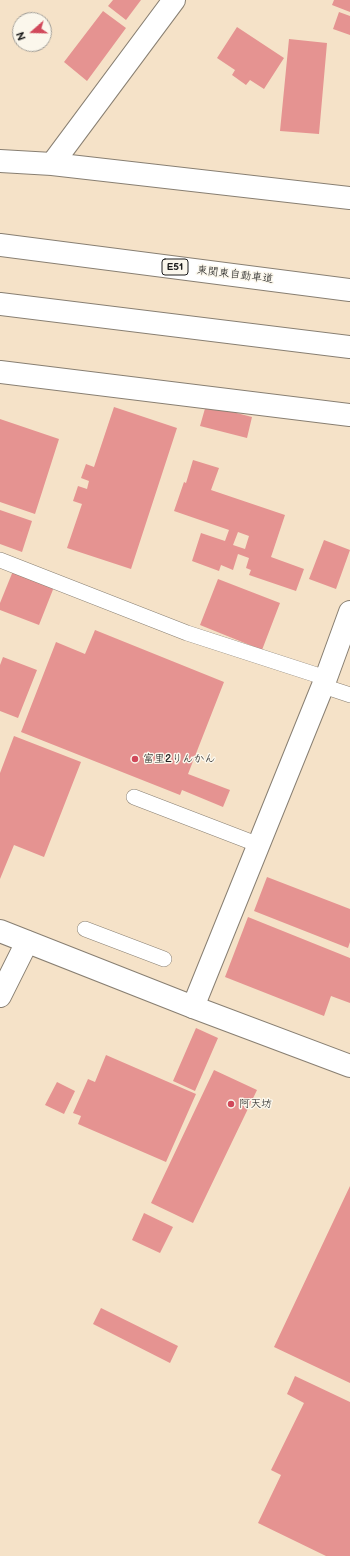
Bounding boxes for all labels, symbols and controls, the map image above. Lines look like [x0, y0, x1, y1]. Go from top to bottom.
north arrow [12, 12, 52, 52]
text: N [14, 30, 29, 42]
road number: E51 [162, 259, 188, 275]
street label: 東関東自動車道 [196, 264, 274, 286]
place label: 富里2りんかん [143, 752, 215, 766]
marker: 富里2りんかん [130, 754, 140, 764]
place label: 阿天坊 [239, 1097, 272, 1111]
marker: 阿天坊 [226, 1099, 236, 1109]

